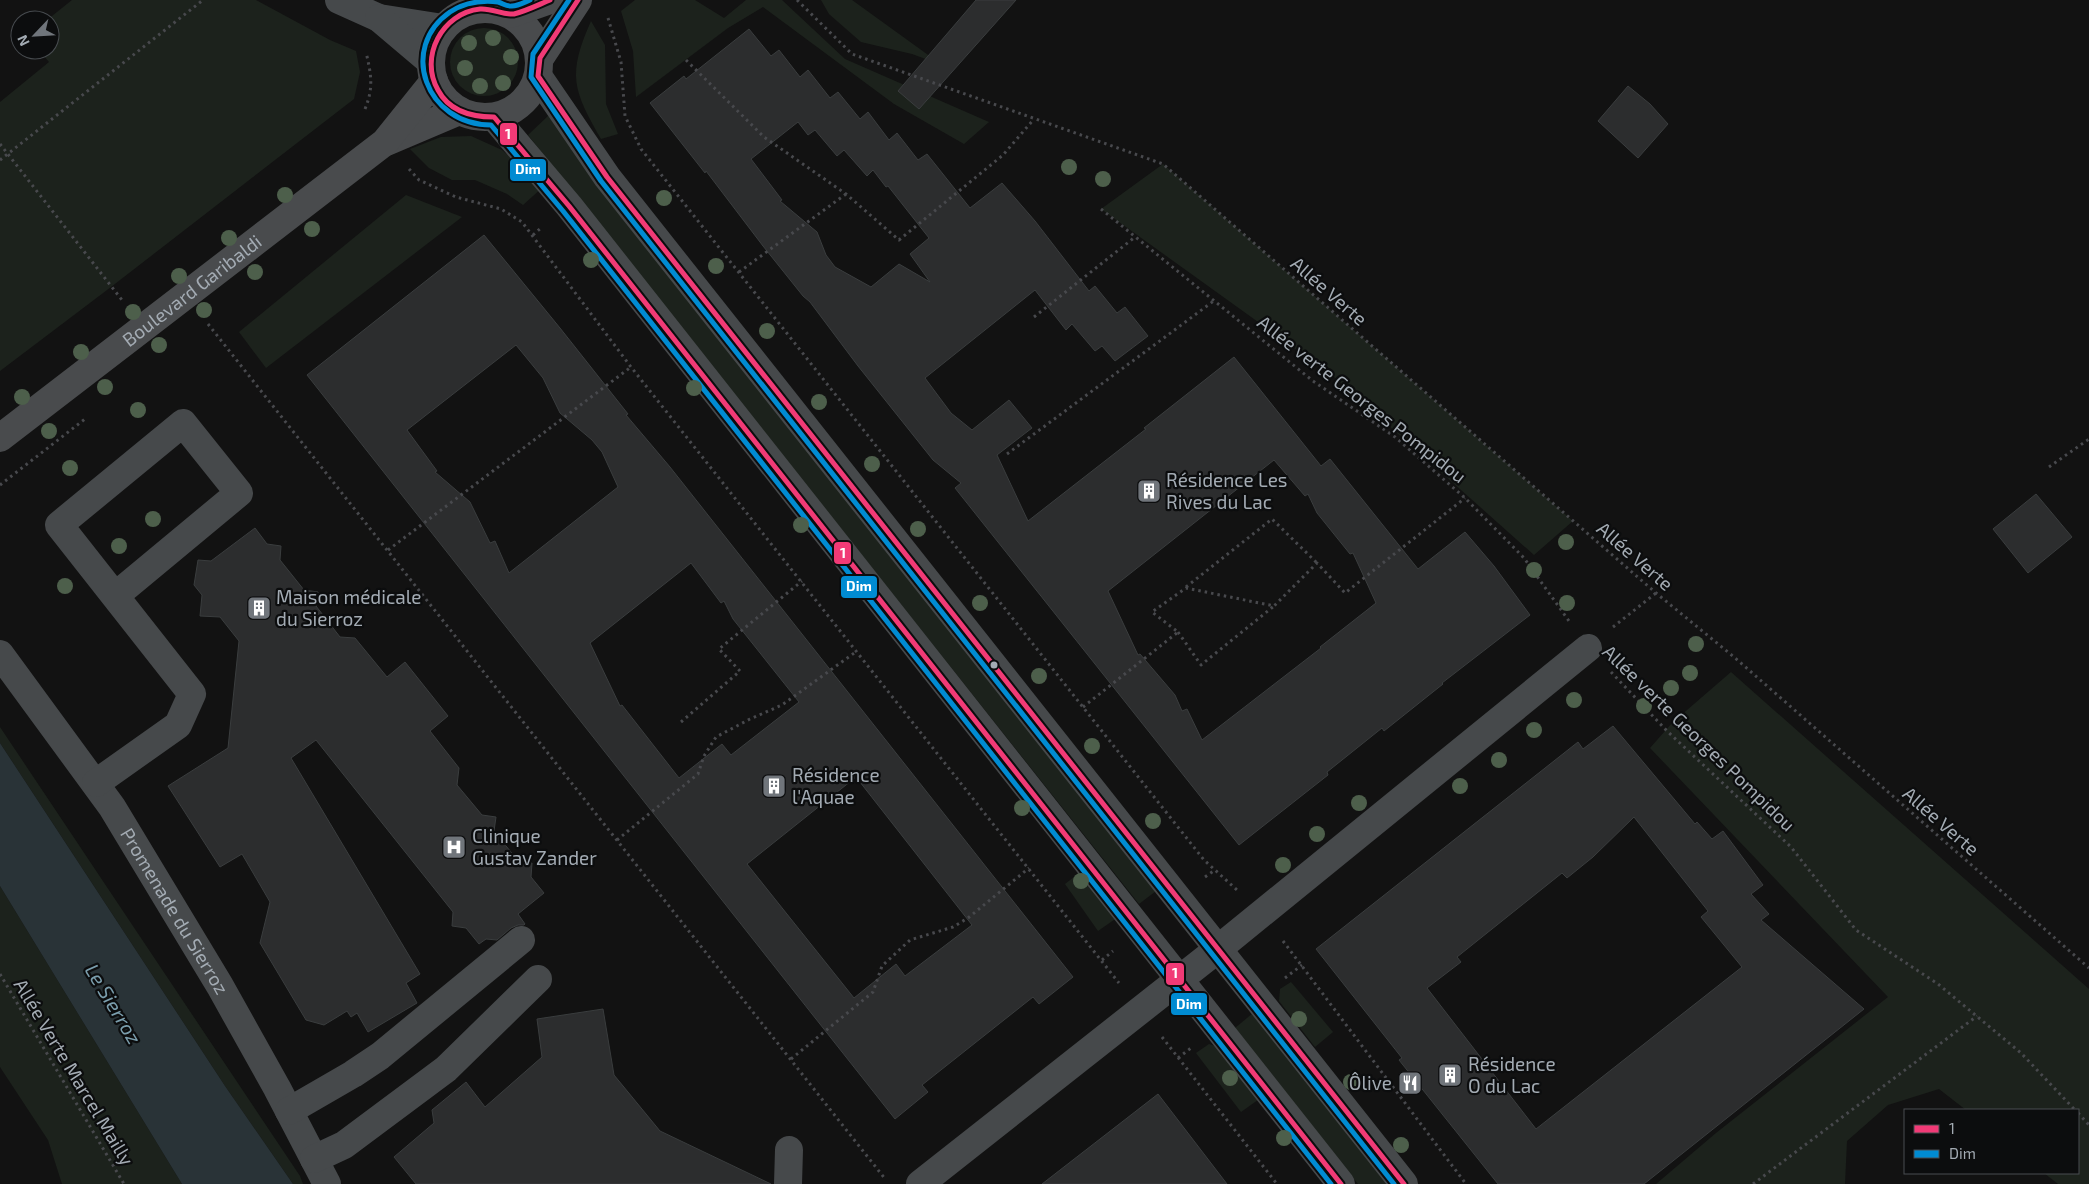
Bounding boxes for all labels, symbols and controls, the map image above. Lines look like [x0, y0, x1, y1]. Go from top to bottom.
north arrow [10, 10, 60, 60]
text: N [13, 33, 33, 49]
line badge: 1 [499, 122, 518, 146]
text: 1 [505, 125, 511, 142]
line badge: Dim [509, 158, 547, 182]
text: Dim [515, 160, 541, 177]
street label: Boulevard Garibaldi [117, 229, 266, 351]
street label: Allée Verte [1287, 251, 1372, 330]
street label: Allée verte Georges Pompidou [1253, 310, 1471, 487]
place label: Résidence Les Rives du Lac [1166, 468, 1288, 513]
building icon: Résidence Les Rives du Lac [1136, 478, 1162, 504]
street label: Allée Verte [1593, 516, 1678, 595]
line badge: 1 [833, 541, 852, 565]
text: 1 [840, 544, 846, 561]
line badge: Dim [840, 575, 878, 599]
text: Dim [846, 577, 872, 594]
place label: Maison médicale du Sierroz [276, 585, 422, 630]
building icon: Maison médicale du Sierroz [246, 595, 272, 621]
street label: Allée verte Georges Pompidou [1598, 640, 1800, 836]
unlabelled marker [989, 660, 999, 670]
place label: Résidence l'Aquae [792, 763, 880, 808]
building icon: Résidence l'Aquae [761, 773, 787, 799]
street label: Allée Verte [1899, 781, 1984, 860]
street label: Promenade du Sierroz [116, 823, 234, 998]
place label: Clinique Gustav Zander [472, 824, 597, 869]
hospital icon: Clinique Gustav Zander [441, 834, 467, 860]
water label: Le Sierroz [81, 959, 147, 1048]
line badge: 1 [1165, 962, 1185, 986]
text: 1 [1172, 964, 1178, 981]
street label: Allée Verte Marcel Mailly [10, 974, 139, 1169]
line badge: Dim [1170, 992, 1208, 1016]
text: Dim [1176, 995, 1202, 1012]
place label: Résidence O du Lac [1468, 1052, 1556, 1097]
building icon: Résidence O du Lac [1437, 1062, 1463, 1088]
restaurant icon: Ôlive [1397, 1070, 1423, 1096]
place label: Ôlive [1349, 1071, 1392, 1094]
legend [1904, 1109, 2079, 1174]
text: 1 [1949, 1119, 1955, 1137]
text: Dim [1949, 1144, 1976, 1162]

